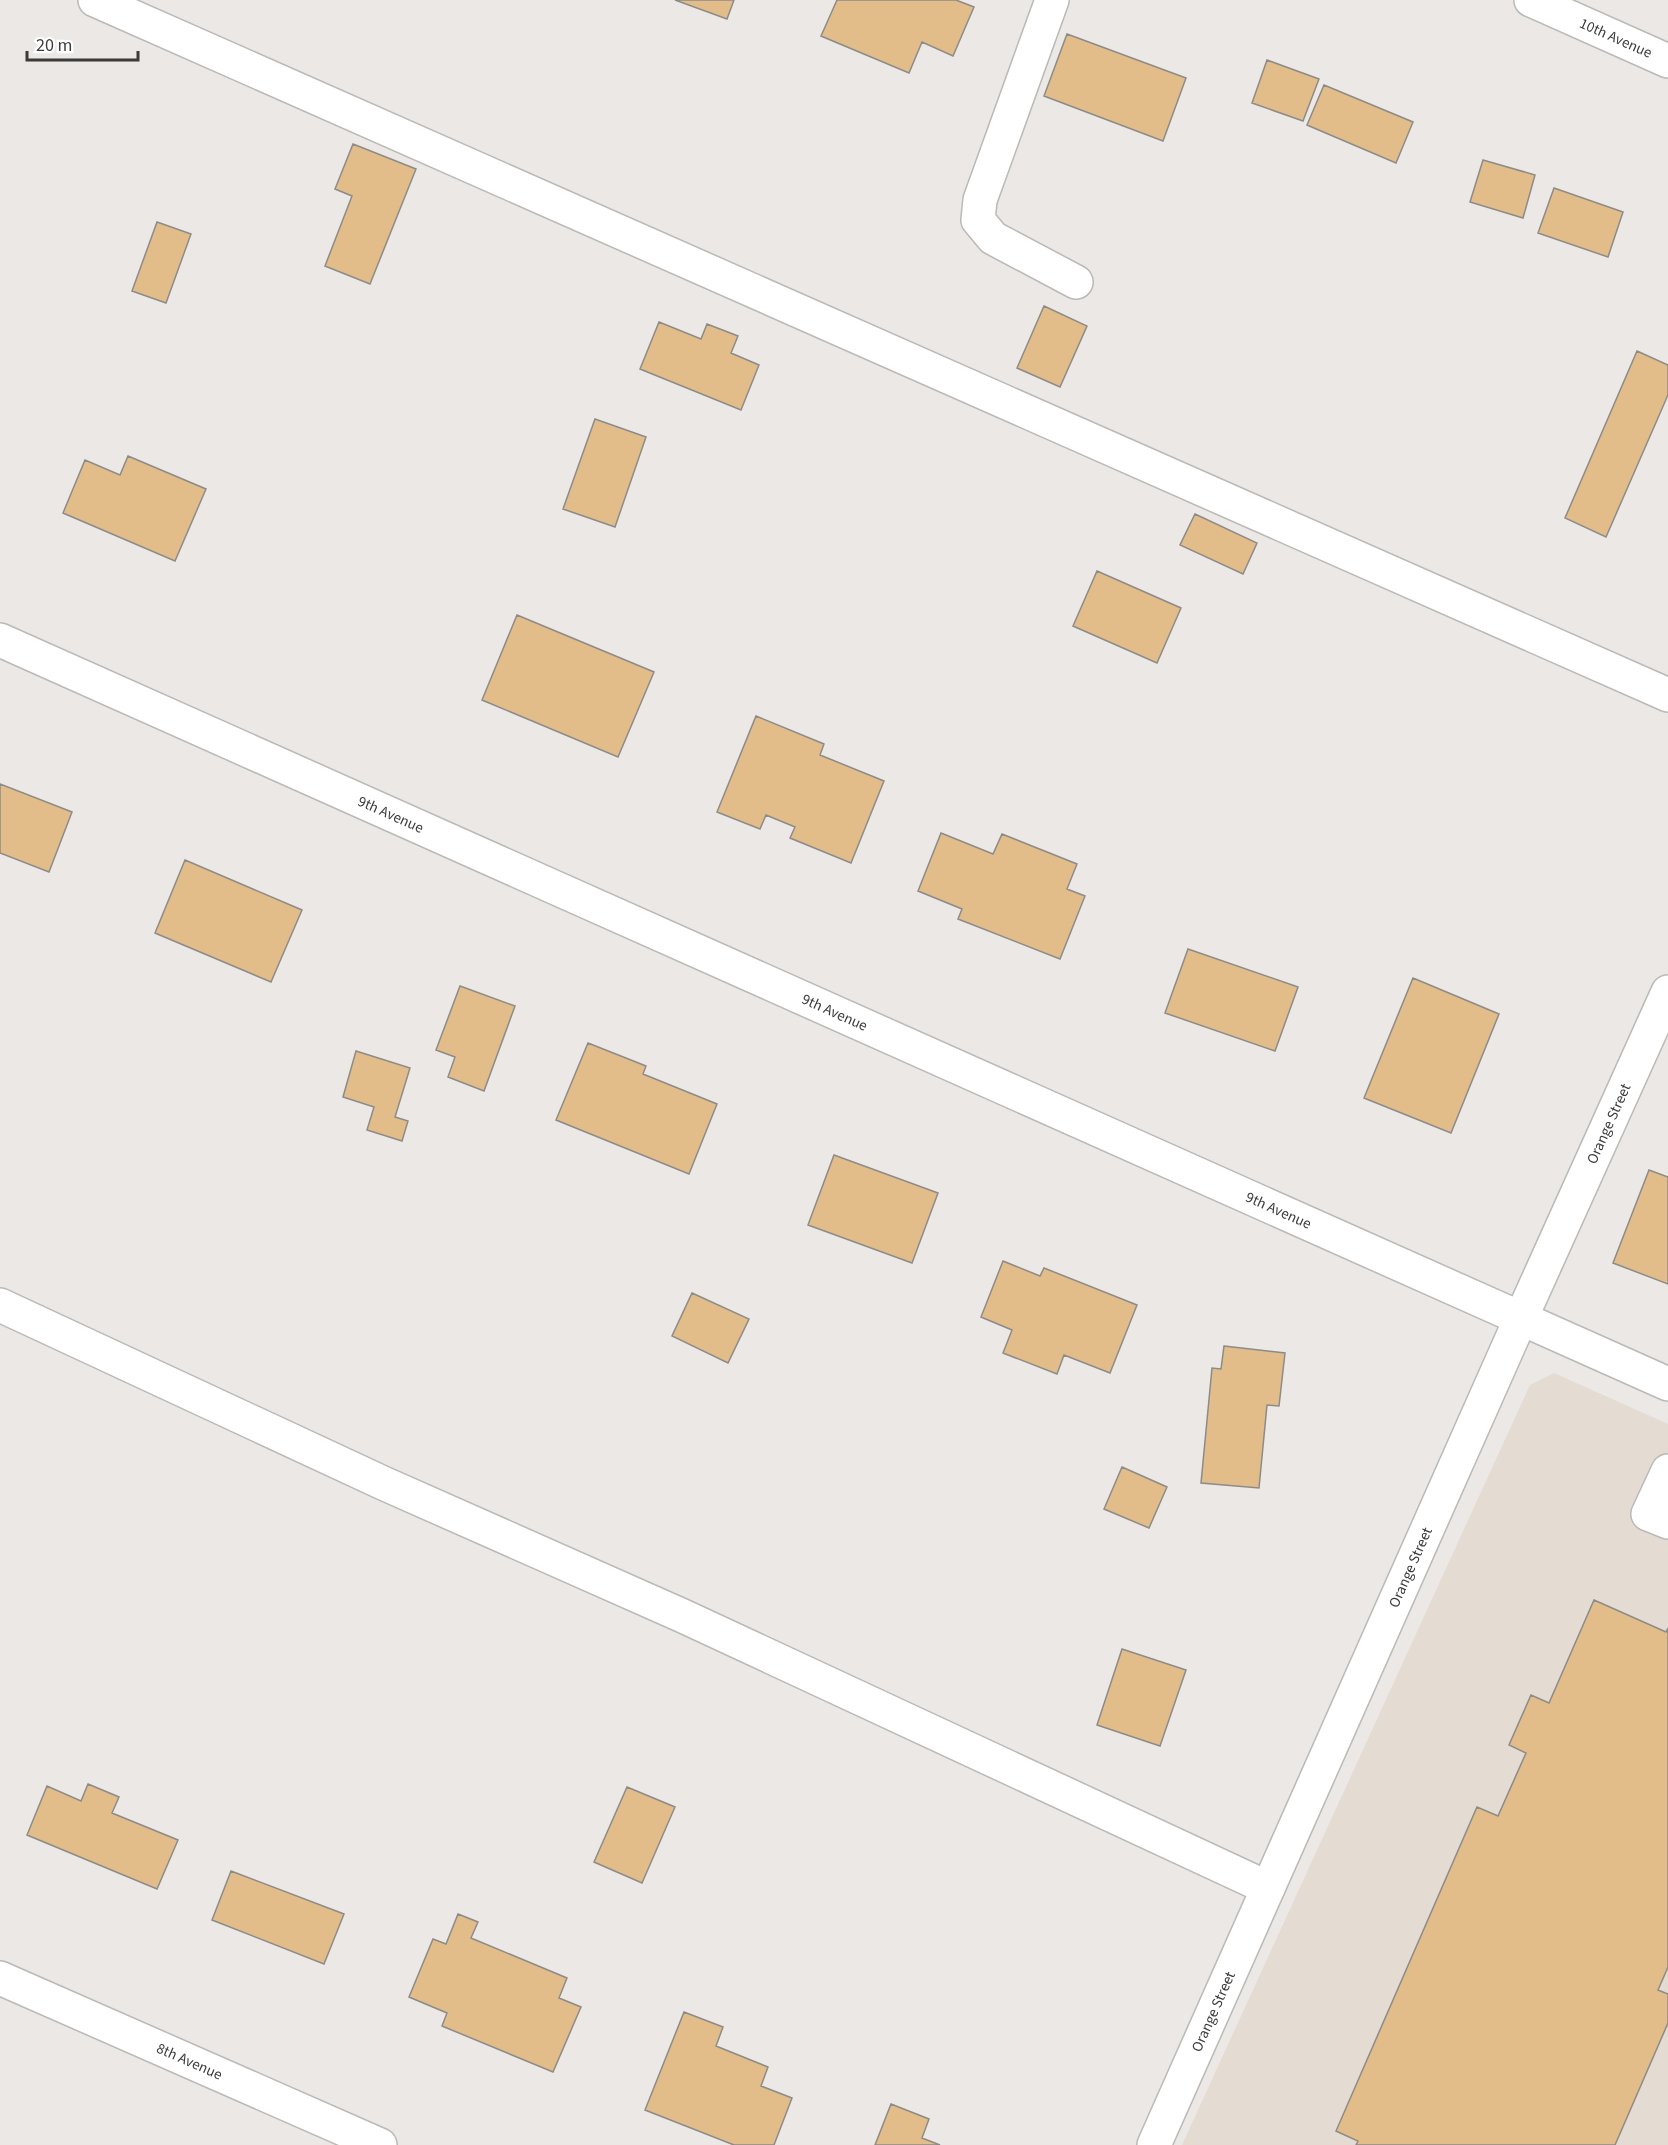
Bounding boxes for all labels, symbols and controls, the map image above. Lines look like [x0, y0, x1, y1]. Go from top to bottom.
street label: 10th Avenue [1576, 13, 1655, 64]
scale bar [27, 24, 138, 62]
text: 20 m [36, 33, 72, 58]
street label: 9th Avenue [354, 791, 427, 839]
street label: 9th Avenue [798, 989, 871, 1037]
street label: Orange Street [1582, 1080, 1636, 1167]
street label: 9th Avenue [1242, 1187, 1315, 1235]
street label: Orange Street [1384, 1524, 1438, 1611]
street label: Orange Street [1187, 1968, 1241, 2055]
street label: 8th Avenue [153, 2038, 226, 2085]

